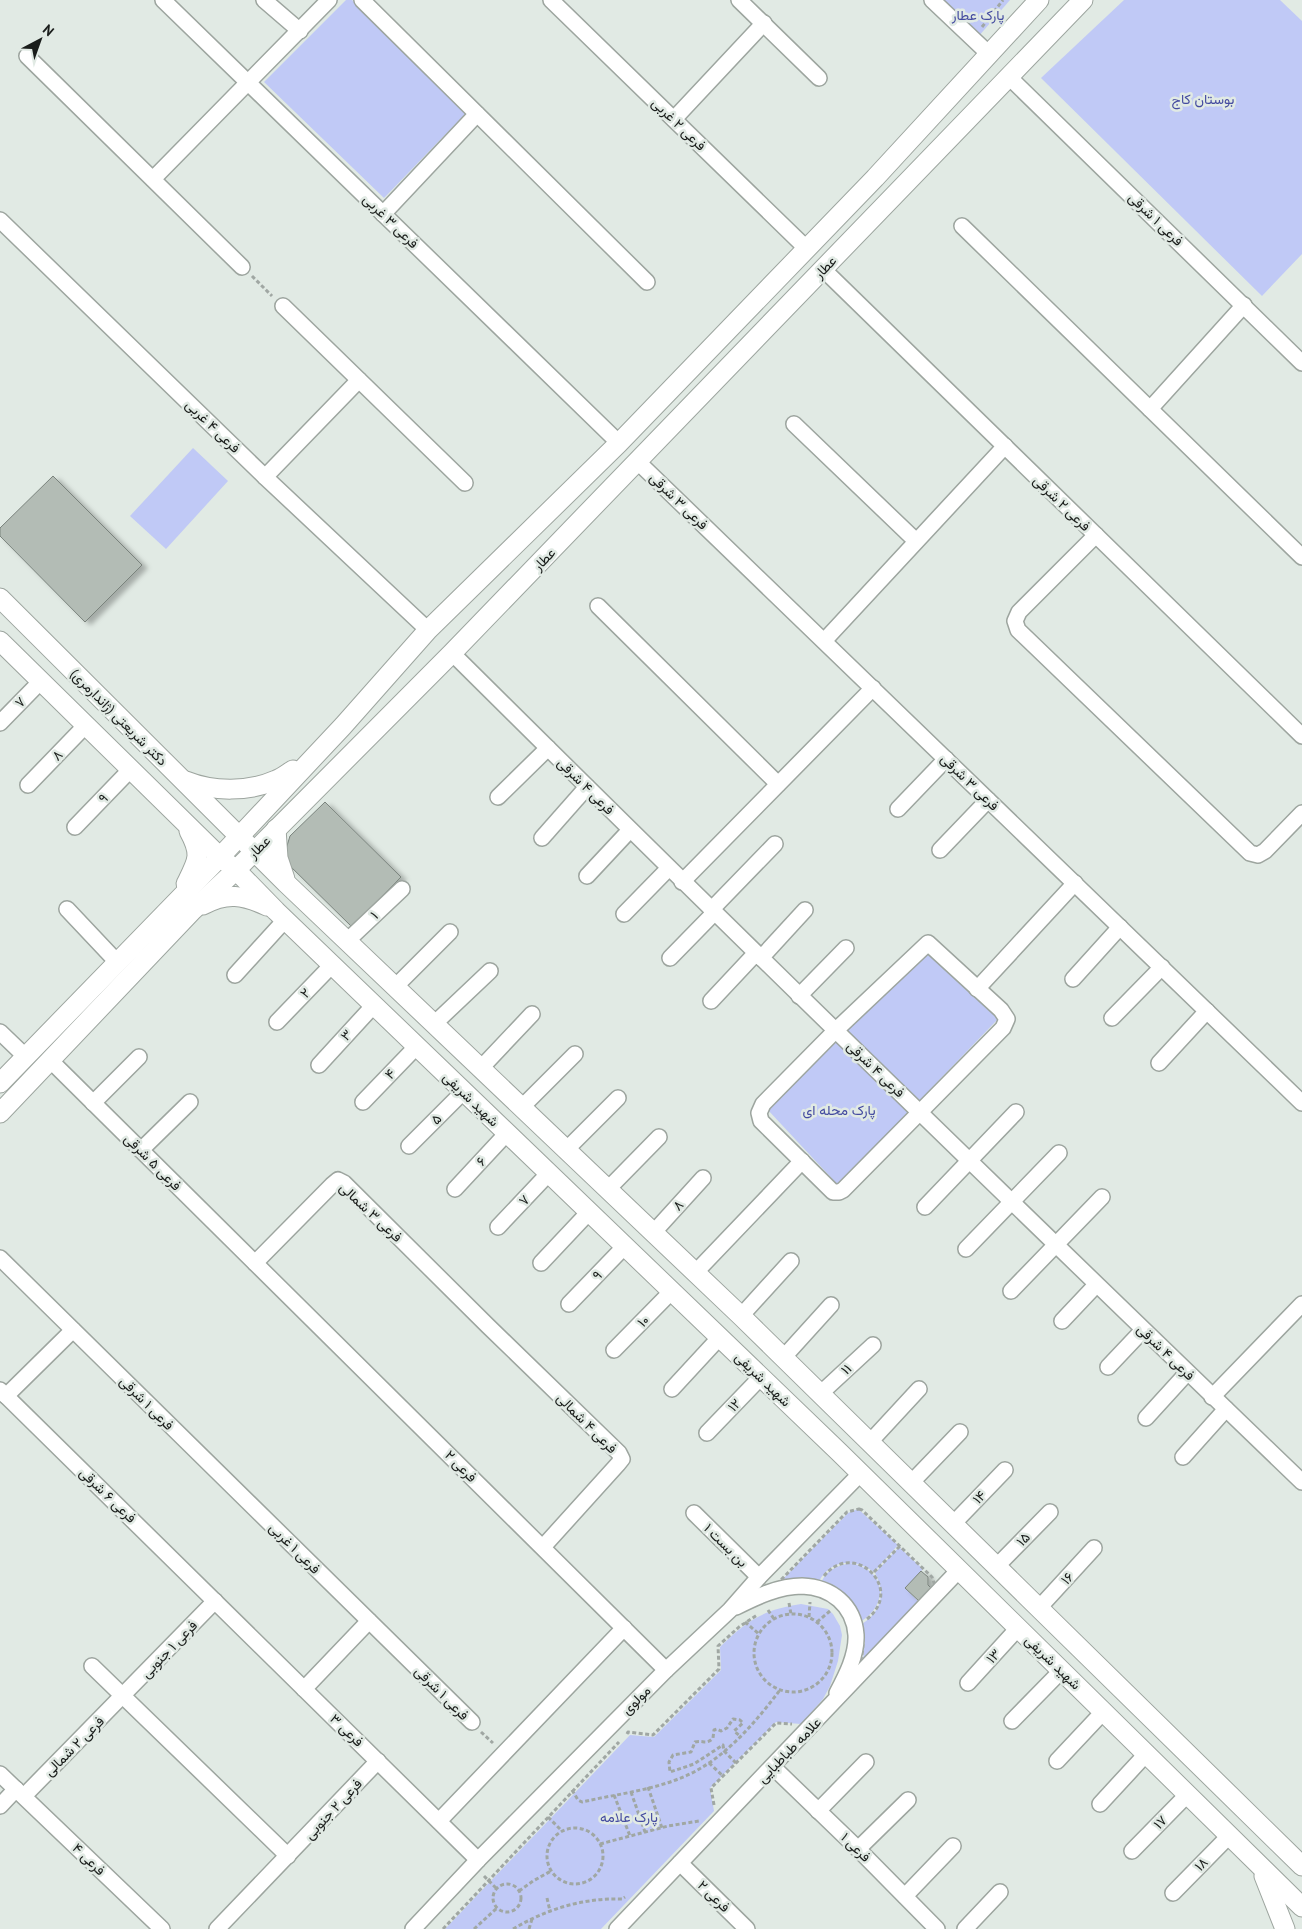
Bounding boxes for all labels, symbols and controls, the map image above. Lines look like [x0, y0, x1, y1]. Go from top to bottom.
park label: پارک عطار [951, 6, 1004, 25]
north arrow [15, 15, 65, 65]
text: N [39, 20, 58, 40]
park label: بوستان کاج [1172, 90, 1234, 110]
street label: فرعی ۲ غربی [648, 94, 710, 154]
street label: فرعی ۱ شرقی [1125, 188, 1187, 250]
street label: فرعی ۳ غربی [359, 190, 423, 252]
street label: عطار [809, 252, 840, 283]
street label: فرعی ۴ غربی [182, 395, 244, 457]
street label: فرعی ۳ شرقی [646, 469, 712, 533]
street label: فرعی ۲ شرقی [1030, 471, 1094, 535]
street label: عطار [528, 544, 559, 575]
street label: دکتر شریعتی (ژاندارمری) [67, 665, 172, 770]
street label: ۷ [11, 693, 29, 711]
street label: ۸ [48, 746, 66, 764]
street label: فرعی ۳ شرقی [937, 750, 1003, 814]
street label: فرعی ۴ شرقی [554, 754, 618, 818]
street label: ۹ [94, 789, 112, 807]
street label: عطار [243, 832, 274, 863]
street label: ۱ [366, 907, 382, 923]
street label: ۲ [296, 984, 314, 1002]
street label: ۳ [336, 1025, 356, 1045]
street label: فرعی ۴ شرقی [843, 1037, 909, 1101]
street label: ۴ [381, 1065, 399, 1083]
street label: شهید شریفی [439, 1068, 503, 1130]
park label: پارک محله ای [802, 1101, 876, 1120]
street label: ۵ [427, 1110, 445, 1128]
street label: فرعی ۵ شرقی [121, 1130, 185, 1194]
street label: ۶ [472, 1152, 490, 1170]
street label: فرعی ۳ شمالی [336, 1178, 406, 1246]
street label: ۷ [515, 1191, 533, 1209]
street label: ۸ [669, 1196, 687, 1214]
street label: ۹ [588, 1266, 606, 1284]
street label: ۱۰ [633, 1311, 653, 1331]
street label: فرعی ۴ شرقی [1133, 1320, 1199, 1384]
street label: شهید شریفی [731, 1348, 795, 1410]
street label: ۱۱ [837, 1360, 855, 1378]
street label: فرعی ۱ شرقی [116, 1372, 178, 1434]
street label: فرعی ۴ شمالی [553, 1389, 621, 1457]
street label: ۱۲ [724, 1395, 744, 1415]
street label: فرعی ۲ [441, 1446, 481, 1486]
street label: فرعی ۶ شرقی [76, 1463, 140, 1527]
street label: ۱۴ [968, 1486, 990, 1508]
street label: فرعی ۱ غربی [265, 1518, 325, 1578]
street label: بن بست ۱ [700, 1519, 752, 1571]
street label: ۱۵ [1012, 1528, 1034, 1550]
street label: ۱۶ [1057, 1568, 1077, 1588]
street label: فرعی ۱ جنوبی [137, 1616, 201, 1682]
street label: شهید شریفی [1021, 1631, 1085, 1693]
street label: ۱۳ [982, 1645, 1004, 1667]
street label: فرعی ۱ شرقی [411, 1662, 473, 1724]
street label: مولوی [618, 1682, 654, 1718]
street label: فرعی ۳ [326, 1710, 368, 1750]
street label: فرعی ۲ شمالی [40, 1712, 108, 1780]
street label: علامه طباطبایی [753, 1713, 825, 1787]
street label: فرعی ۲ جنوبی [300, 1775, 366, 1843]
park label: پارک علامه [600, 1808, 658, 1827]
street label: ۱۷ [1149, 1811, 1171, 1833]
street label: فرعی ۱ [837, 1828, 875, 1866]
street label: فرعی ۴ [69, 1839, 109, 1879]
street label: ۱۸ [1190, 1853, 1212, 1875]
street label: فرعی ۲ [694, 1876, 734, 1916]

